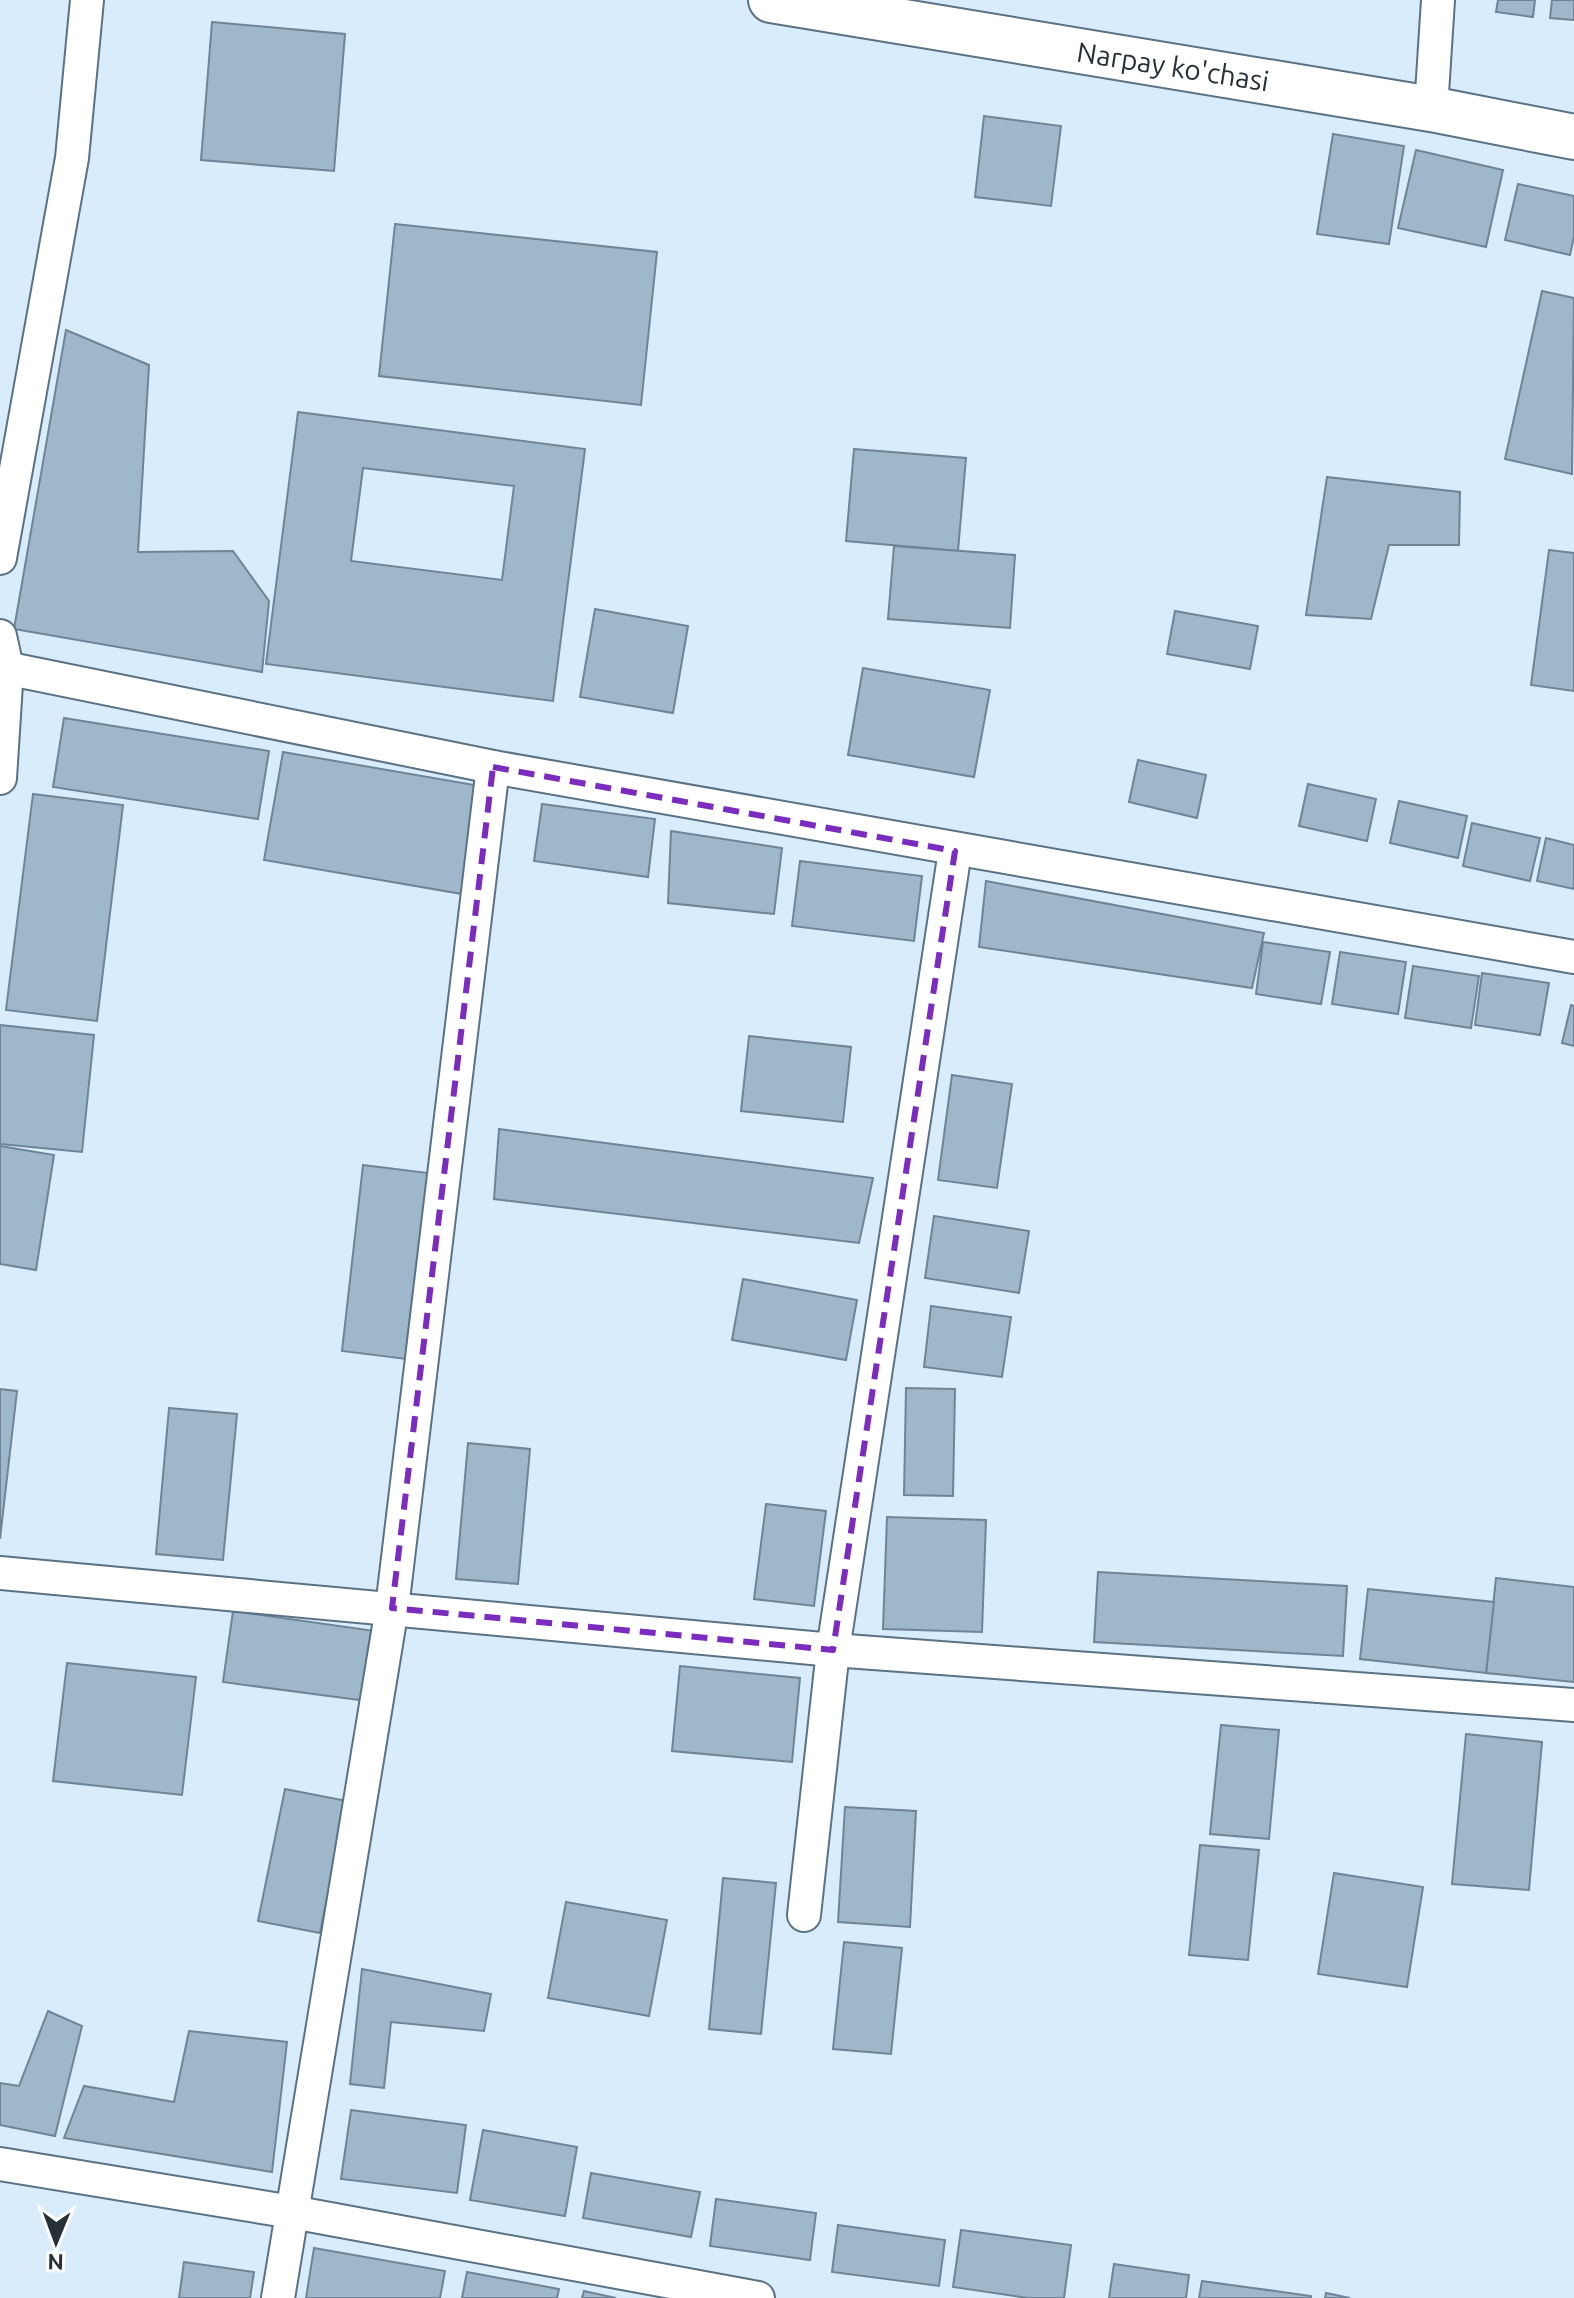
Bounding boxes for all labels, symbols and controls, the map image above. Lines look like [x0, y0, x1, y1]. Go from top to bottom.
street label: Narpay ko'chasi [1075, 36, 1271, 96]
north arrow [16, 2202, 96, 2282]
text: N [47, 2250, 64, 2275]

